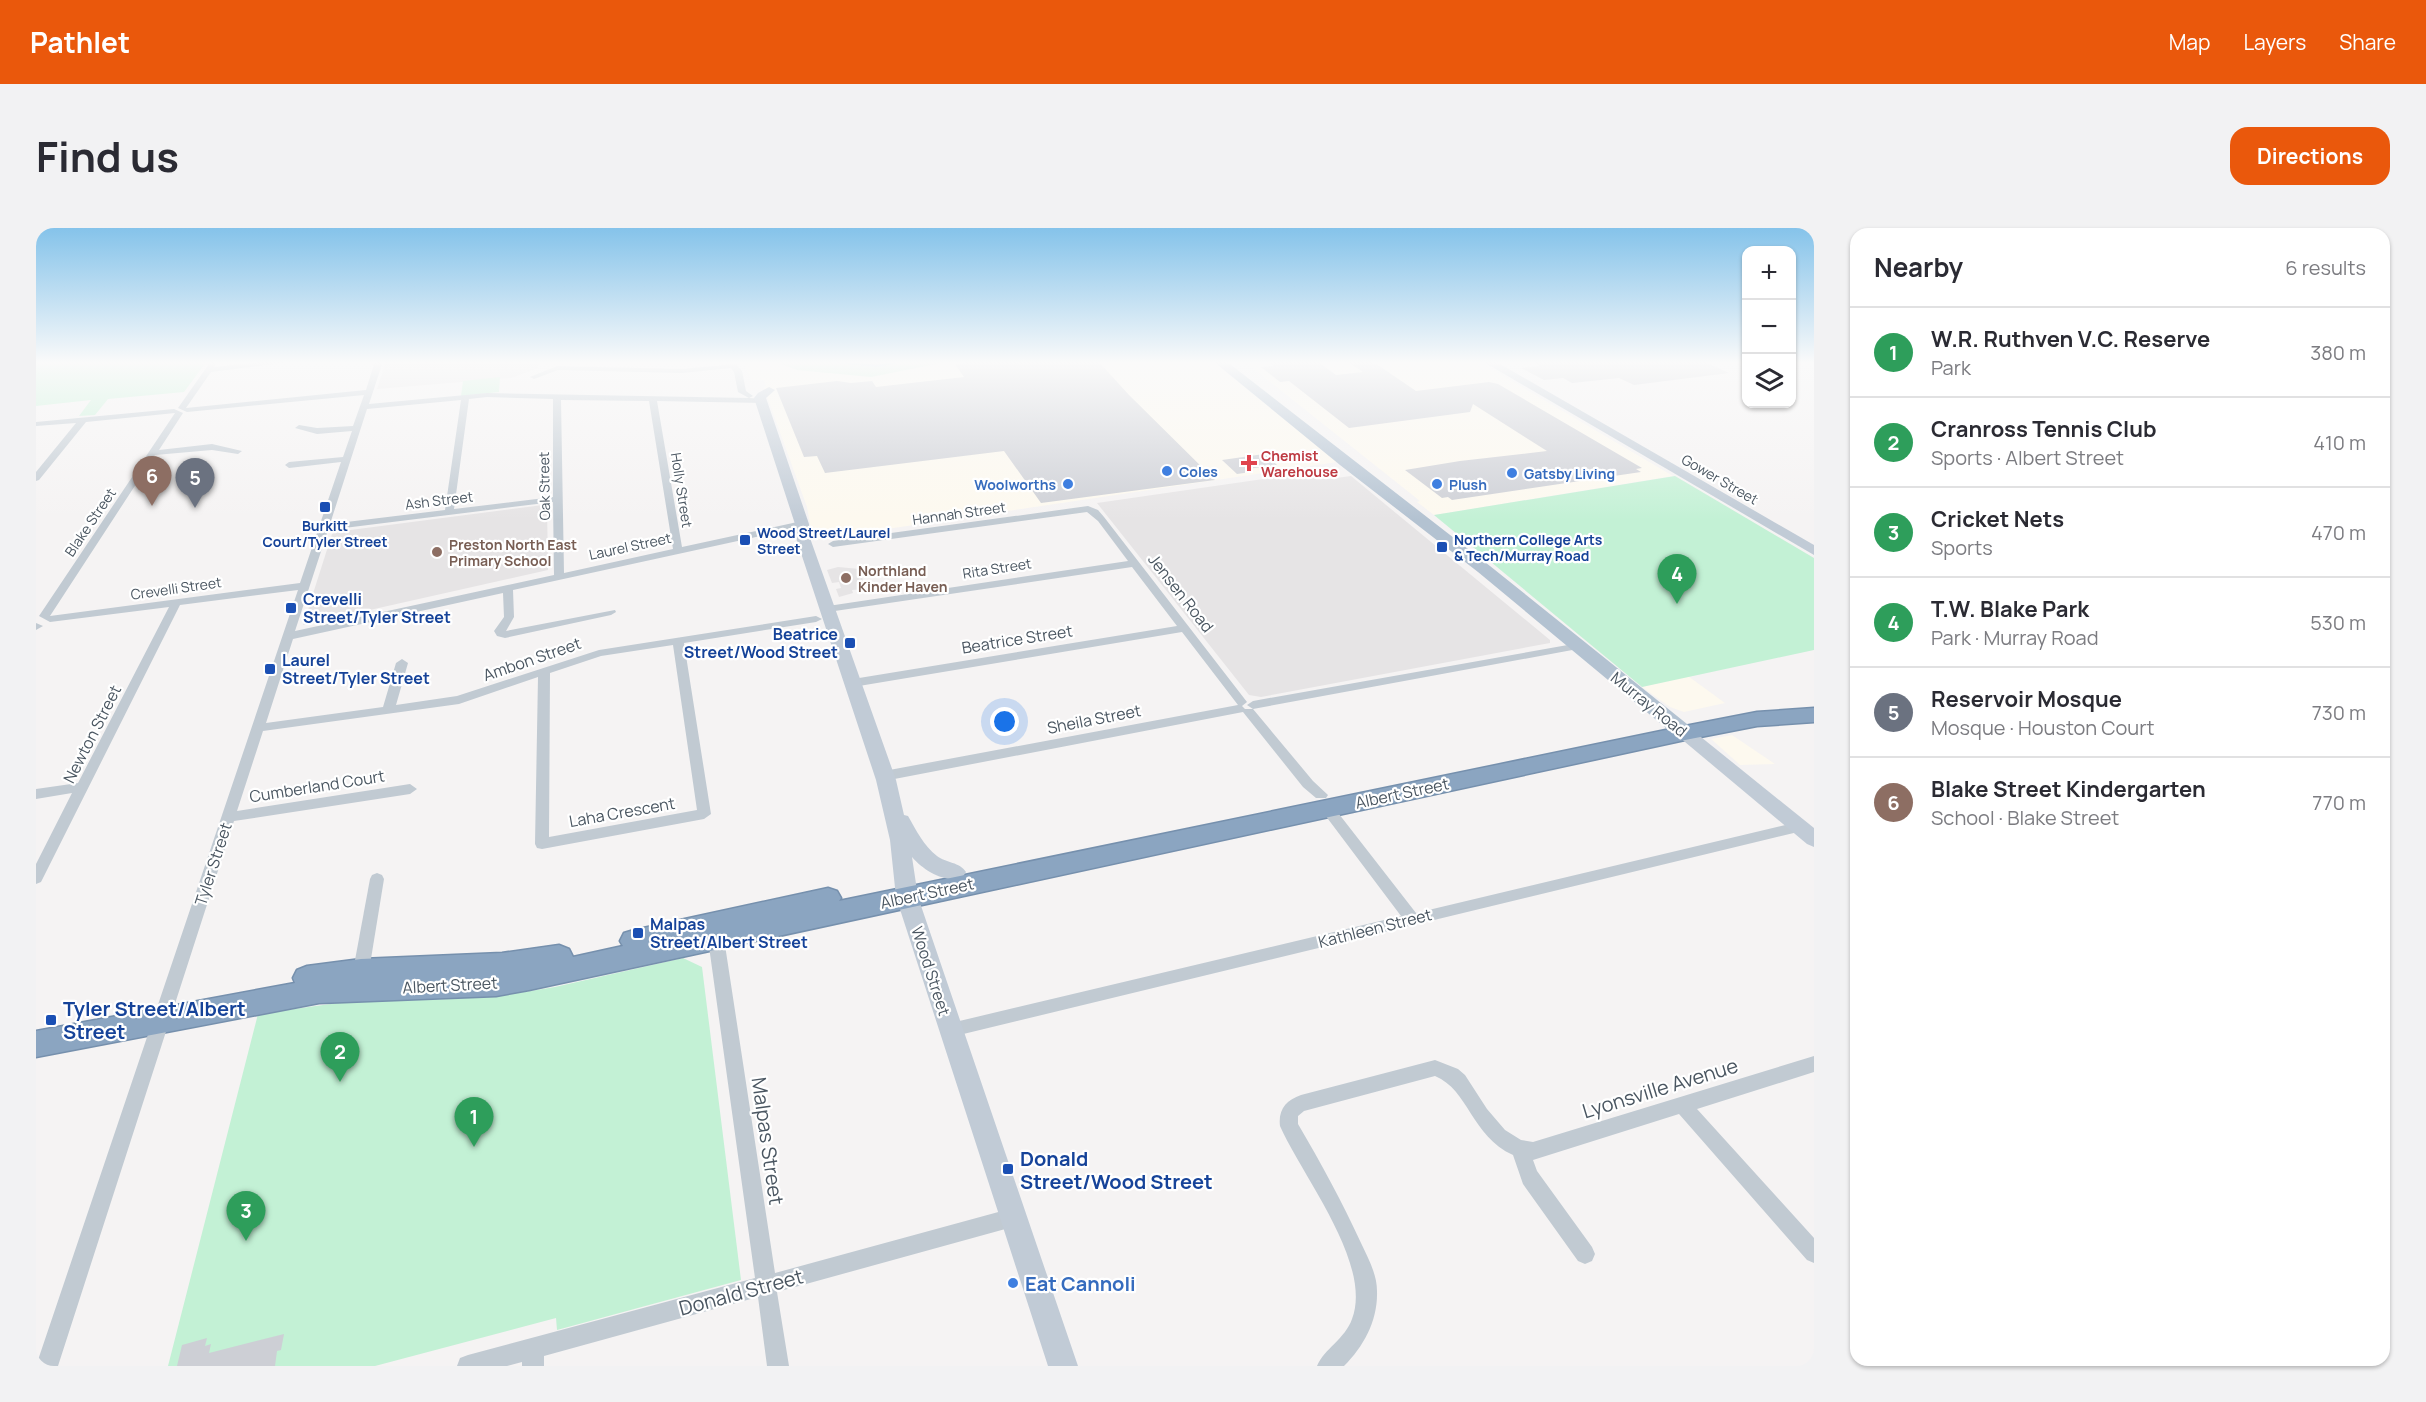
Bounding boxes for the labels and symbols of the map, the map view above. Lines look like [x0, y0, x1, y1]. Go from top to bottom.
place label: Chemist Warehouse [1261, 446, 1338, 481]
street label: Gower Street [1678, 449, 1762, 509]
street label: Oak Street [534, 451, 554, 521]
street label: Holly Street [667, 451, 697, 529]
pin: 6 [132, 456, 172, 506]
marker: Chemist Warehouse [1242, 456, 1256, 470]
pin: 5 [176, 458, 214, 508]
place label: Coles [1179, 462, 1218, 481]
marker: Coles [1160, 464, 1174, 478]
place label: Gatsby Living [1524, 464, 1615, 483]
marker: Gatsby Living [1505, 466, 1519, 480]
place label: Woolworths [974, 475, 1056, 494]
place label: Plush [1449, 475, 1487, 494]
marker: Woolworths [1061, 477, 1075, 491]
marker: Plush [1430, 477, 1444, 491]
street label: Blake Street [60, 484, 120, 560]
street label: Ash Street [404, 486, 475, 514]
street label: Hannah Street [911, 497, 1007, 529]
marker: Burkitt Court/Tyler Street [318, 500, 332, 514]
place label: Burkitt Court/Tyler Street [262, 516, 388, 551]
place label: Wood Street/Laurel Street [757, 523, 890, 558]
street label: Laurel Street [587, 528, 673, 564]
place label: Northern College Arts & Tech/Murray Road [1454, 530, 1603, 565]
marker: Wood Street/Laurel Street [738, 533, 752, 547]
place label: Preston North East Primary School [449, 535, 577, 570]
marker: Northern College Arts & Tech/Murray Road [1435, 540, 1449, 554]
marker: Preston North East Primary School [430, 545, 444, 559]
street label: Jensen Road [1143, 549, 1219, 637]
street label: Rita Street [961, 553, 1033, 583]
pin: 4 [1658, 554, 1696, 604]
place label: Northland Kinder Haven [858, 561, 947, 596]
marker: Northland Kinder Haven [839, 571, 853, 585]
street label: Crevelli Street [129, 572, 223, 604]
place label: Crevelli Street/Tyler Street [303, 588, 451, 628]
marker: Crevelli Street/Tyler Street [284, 601, 298, 615]
street label: Beatrice Street [960, 619, 1074, 659]
place label: Beatrice Street/Wood Street [684, 623, 838, 663]
street label: Ambon Street [480, 632, 584, 686]
marker: Beatrice Street/Wood Street [843, 636, 857, 650]
place label: Laurel Street/Tyler Street [282, 649, 430, 689]
marker: Laurel Street/Tyler Street [263, 662, 277, 676]
street label: Murray Road [1606, 666, 1692, 742]
street label: Newton Street [58, 681, 126, 787]
street label: Sheila Street [1045, 699, 1143, 739]
your location [990, 707, 1019, 736]
street label: Cumberland Court [248, 764, 386, 808]
street label: Albert Street [1353, 772, 1451, 814]
street label: Laha Crescent [567, 792, 677, 832]
street label: Tyler Street [189, 820, 237, 908]
street label: Albert Street [878, 872, 976, 914]
street label: Kathleen Street [1316, 903, 1434, 953]
place label: Malpas Street/Albert Street [650, 913, 808, 953]
street label: Wood Street [906, 924, 956, 1018]
marker: Malpas Street/Albert Street [631, 926, 645, 940]
street label: Albert Street [402, 972, 498, 998]
place label: Tyler Street/Albert Street [63, 995, 246, 1045]
marker: Tyler Street/Albert Street [44, 1013, 58, 1027]
pin: 2 [320, 1032, 360, 1082]
street label: Lyonsville Avenue [1579, 1051, 1741, 1125]
street label: Malpas Street [746, 1075, 790, 1207]
pin: 1 [454, 1098, 494, 1147]
place label: Donald Street/Wood Street [1020, 1145, 1213, 1195]
marker: Donald Street/Wood Street [1001, 1162, 1015, 1176]
pin: 3 [226, 1192, 266, 1241]
street label: Donald Street [676, 1262, 806, 1322]
place label: Eat Cannoli [1025, 1270, 1136, 1297]
marker: Eat Cannoli [1006, 1276, 1020, 1290]

